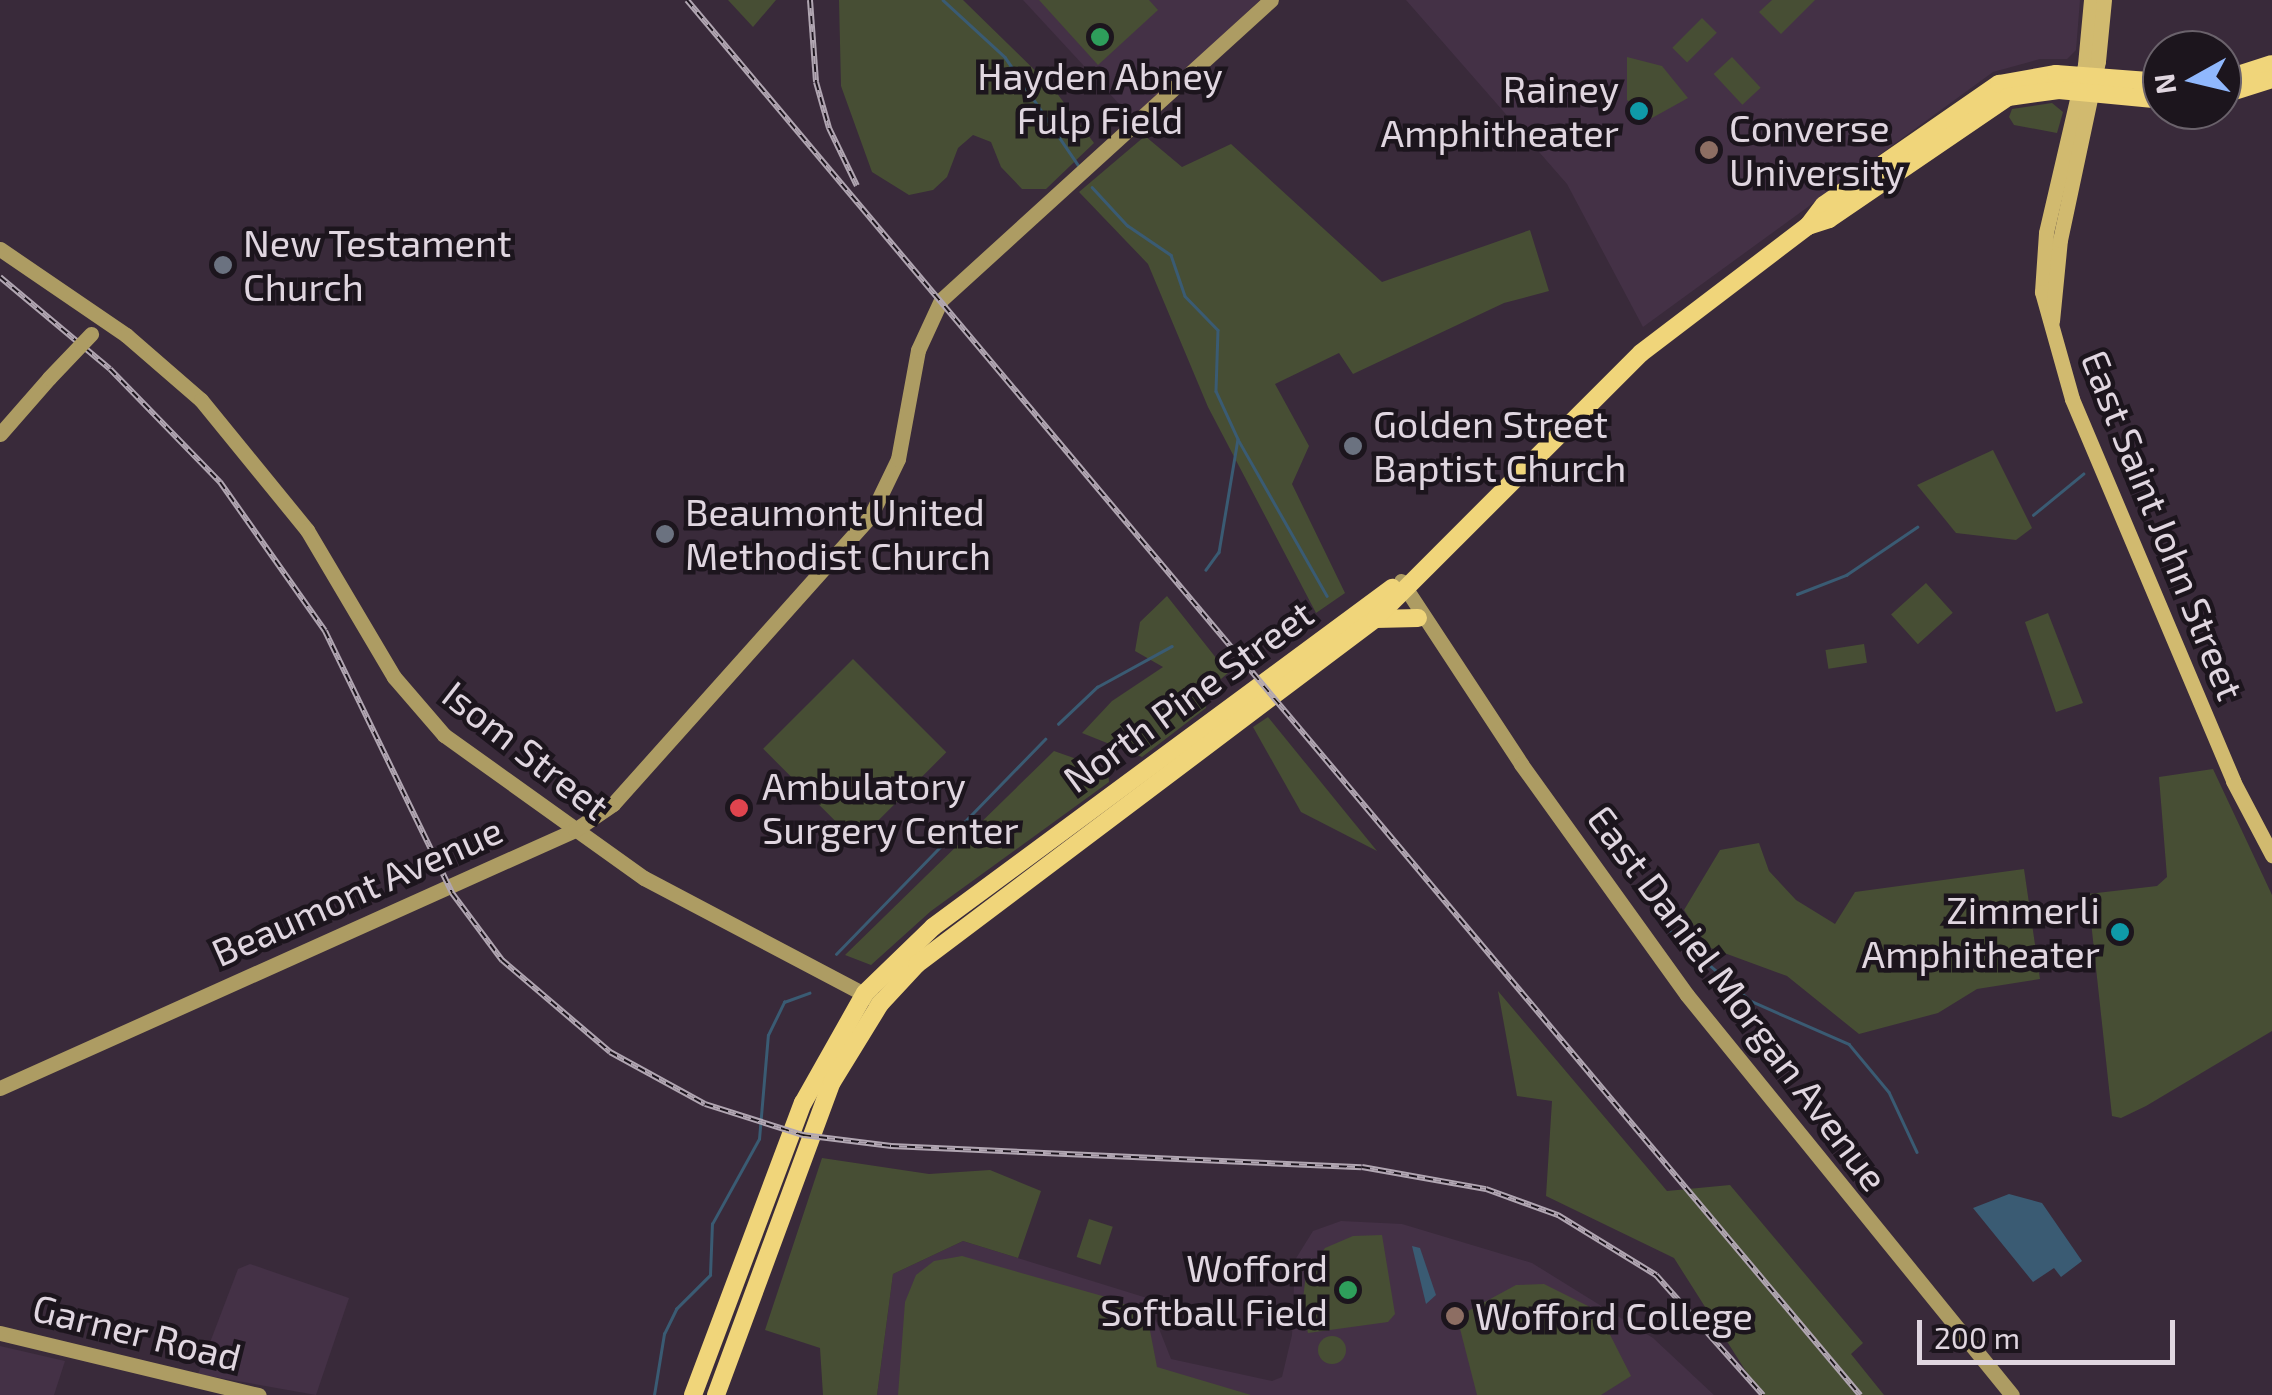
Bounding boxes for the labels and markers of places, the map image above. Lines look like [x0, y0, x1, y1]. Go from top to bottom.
marker: Hayden Abney Fulp Field [1089, 26, 1111, 48]
place label: Hayden Abney Fulp Field [977, 53, 1223, 142]
place label: Rainey Amphitheater [1381, 66, 1619, 156]
marker: Rainey Amphitheater [1628, 100, 1650, 122]
place label: Converse University [1729, 105, 1905, 194]
marker: Converse University [1698, 139, 1720, 161]
place label: New Testament Church [243, 220, 513, 310]
marker: New Testament Church [212, 254, 234, 276]
place label: Golden Street Baptist Church [1373, 401, 1626, 490]
marker: Golden Street Baptist Church [1342, 435, 1364, 457]
place label: Beaumont United Methodist Church [685, 489, 991, 578]
marker: Beaumont United Methodist Church [654, 523, 676, 545]
place label: Ambulatory Surgery Center [762, 763, 1020, 852]
marker: Ambulatory Surgery Center [726, 795, 752, 821]
place label: Zimmerli Amphitheater [1862, 887, 2100, 976]
marker: Zimmerli Amphitheater [2109, 921, 2131, 943]
place label: Wofford Softball Field [1099, 1245, 1328, 1334]
marker: Wofford Softball Field [1337, 1279, 1359, 1301]
place label: Wofford College [1475, 1293, 1753, 1339]
marker: Wofford College [1444, 1305, 1466, 1327]

